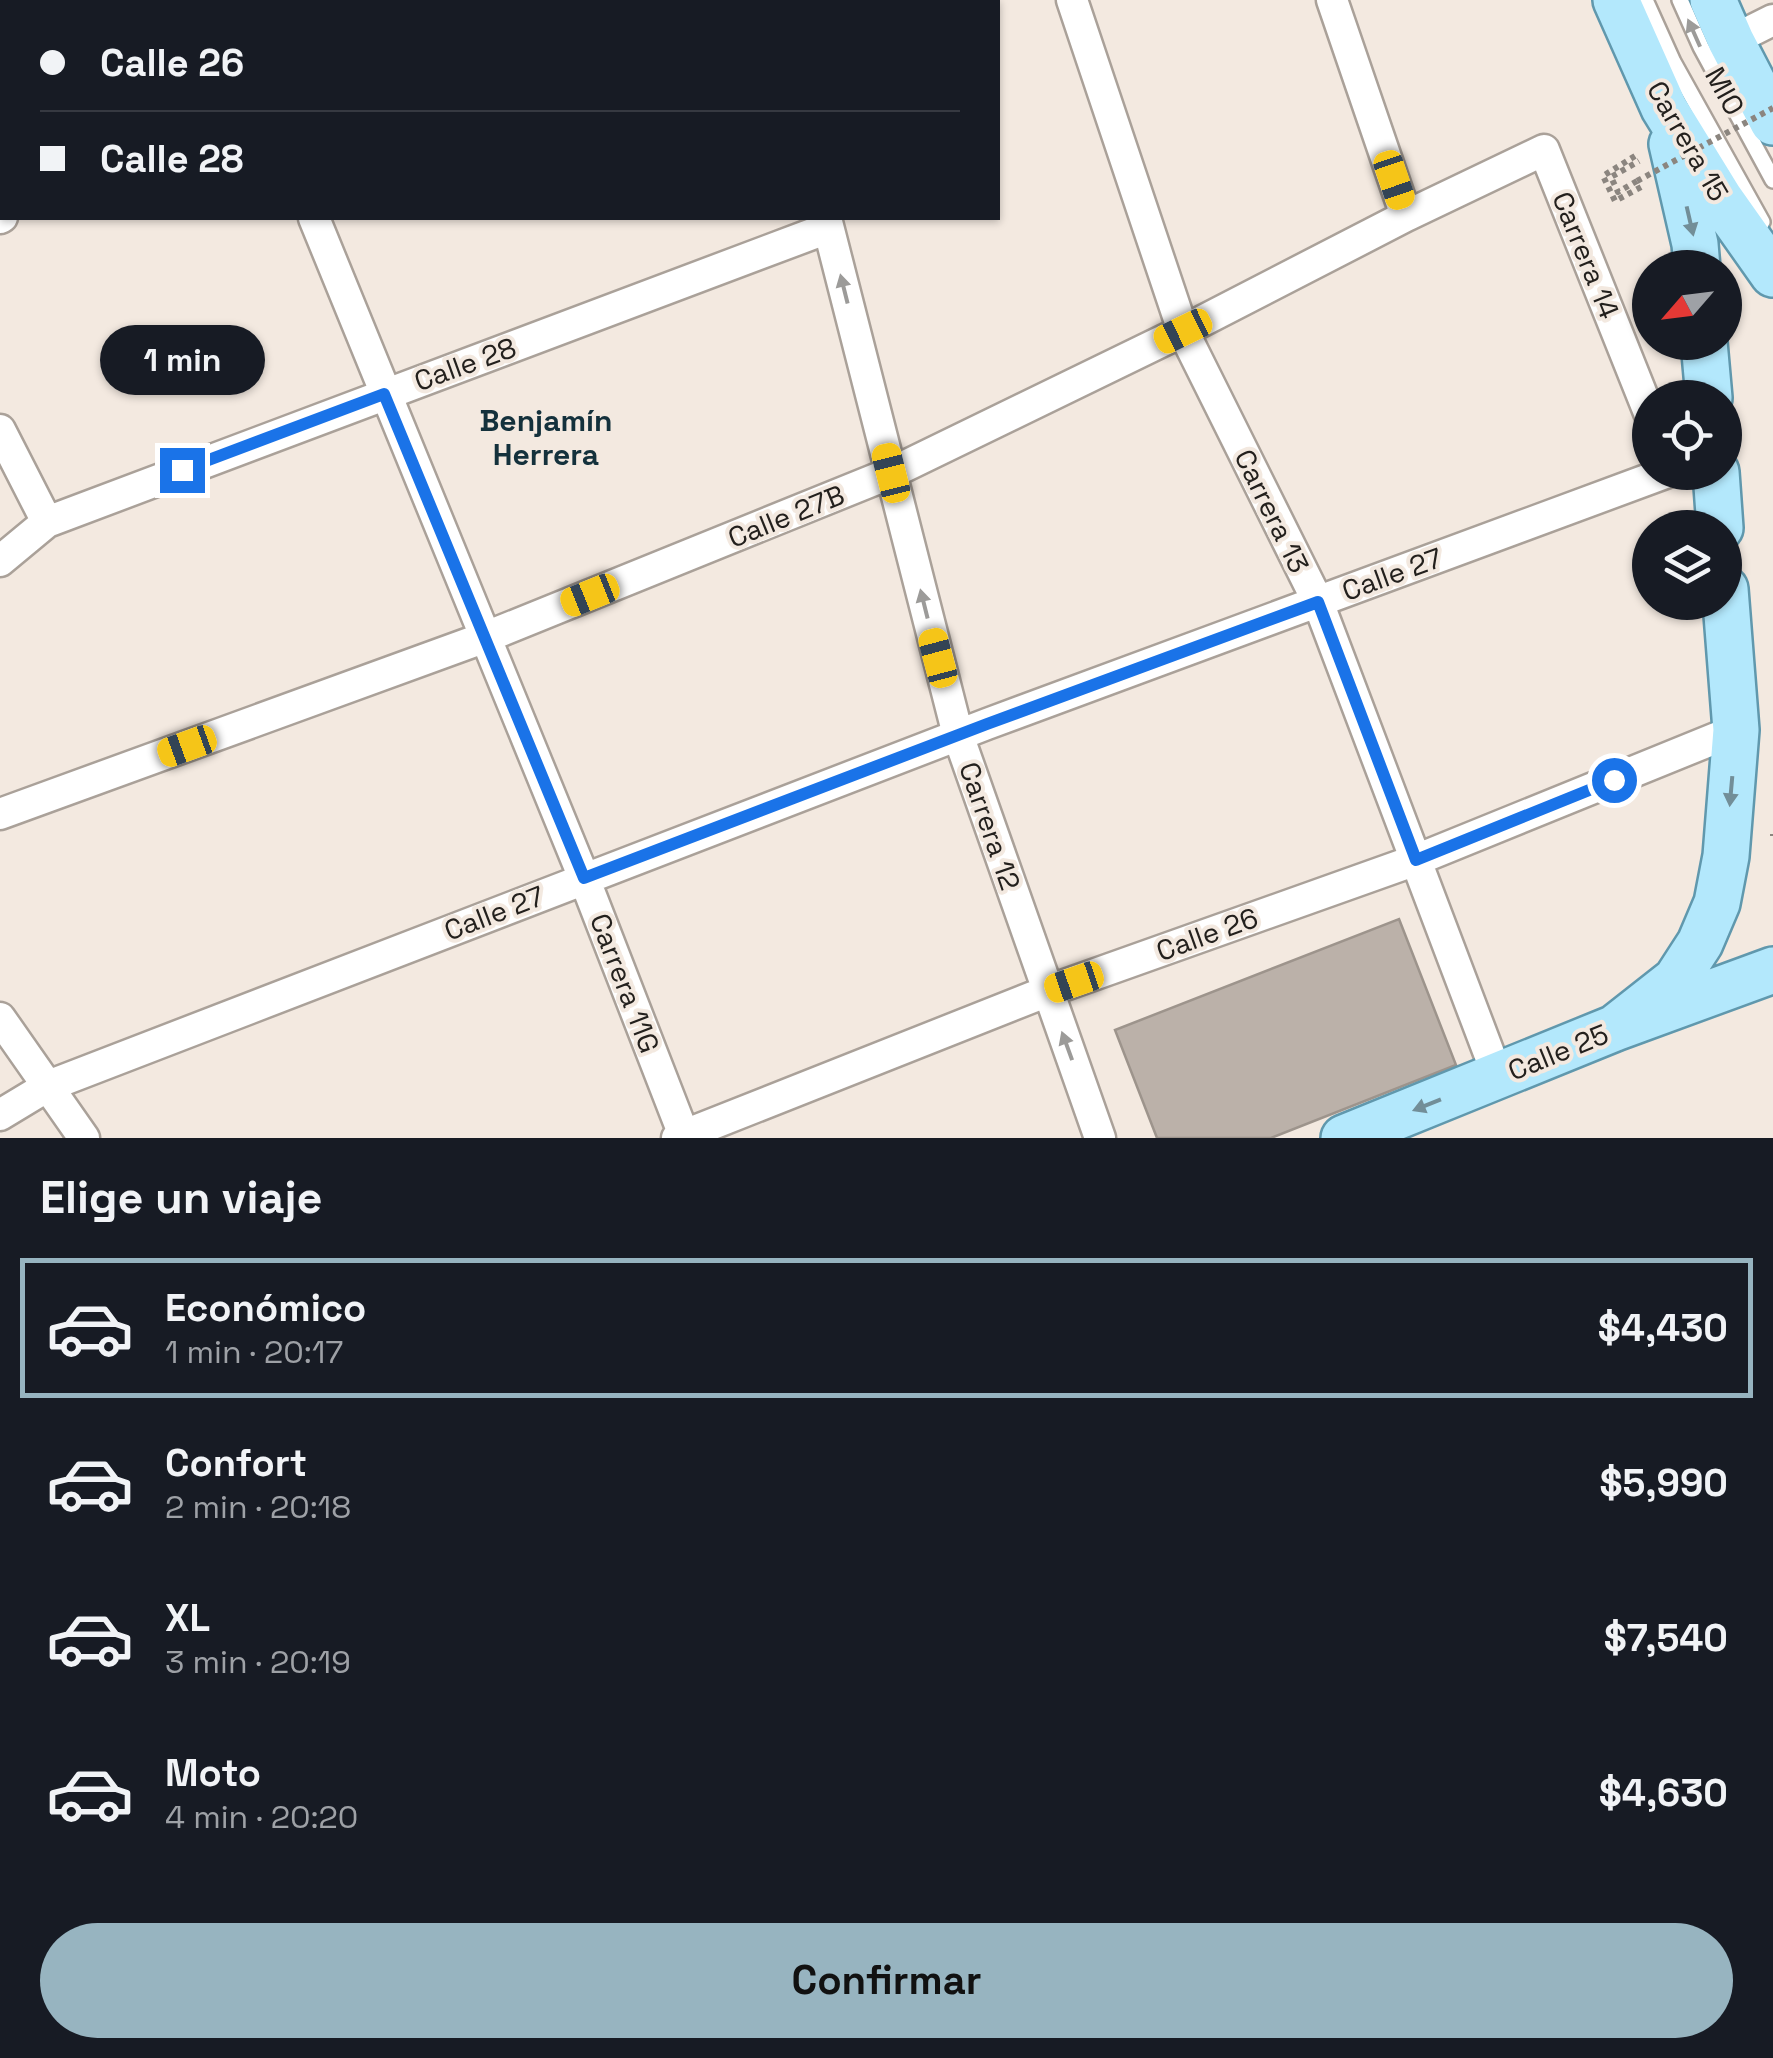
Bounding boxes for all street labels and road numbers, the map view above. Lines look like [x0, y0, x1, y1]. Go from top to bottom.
street label: MIO [1697, 60, 1753, 122]
street label: Carrera 15 [1639, 74, 1737, 208]
street label: Carrera 14 [1544, 186, 1628, 324]
street label: Calle 28 [409, 329, 521, 399]
street label: Carrera 13 [1227, 443, 1317, 579]
street label: Calle 27B [722, 476, 850, 556]
street label: Calle 27 [1337, 539, 1447, 609]
street label: Carrera 12 [951, 757, 1029, 895]
street label: Calle 27 [439, 878, 549, 948]
street label: Calle 26 [1151, 899, 1263, 969]
street label: Carrera 11G [582, 908, 668, 1058]
street label: Calle 25 [1502, 1016, 1614, 1088]

